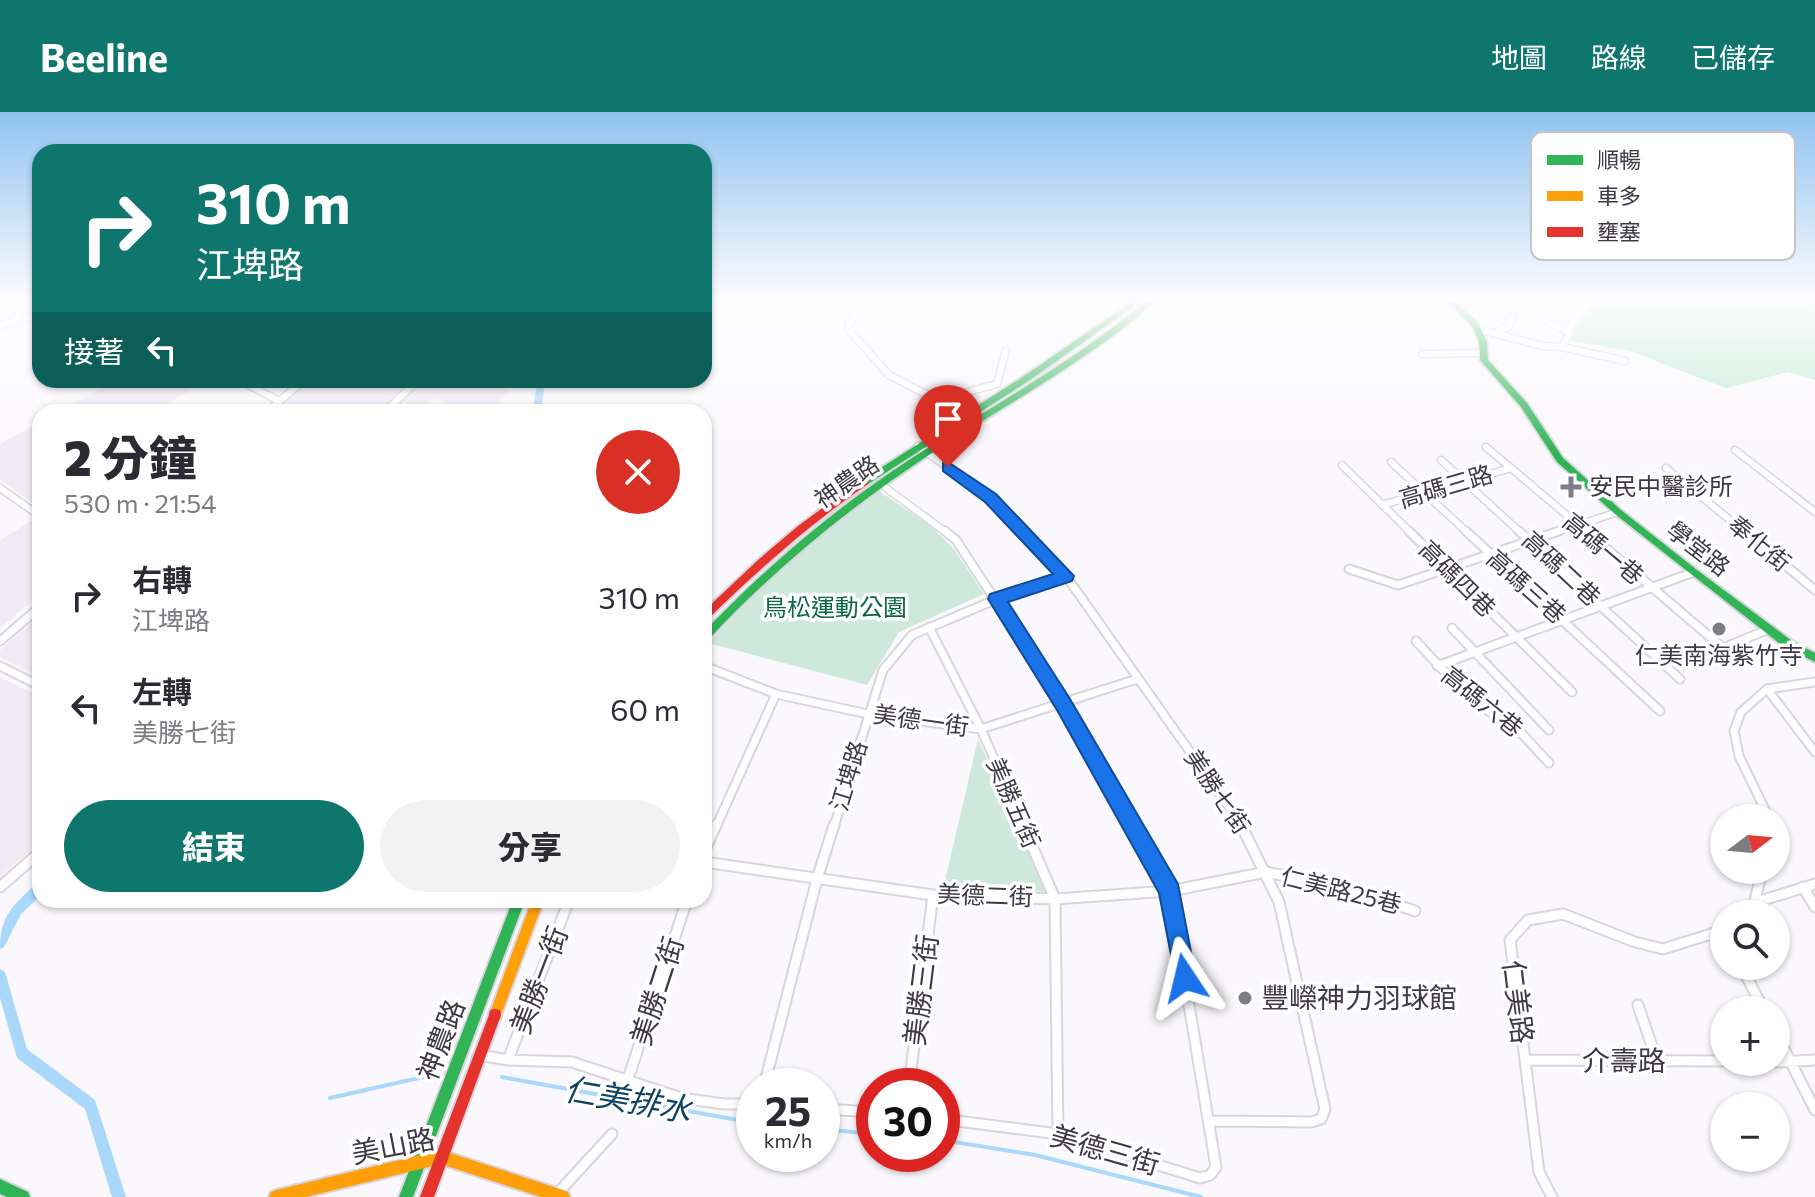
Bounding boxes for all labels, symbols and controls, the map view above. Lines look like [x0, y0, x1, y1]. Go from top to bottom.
text: Beeline [40, 33, 168, 80]
text: 地圖 [1491, 40, 1547, 74]
text: 路線 [1591, 40, 1647, 74]
text: 已儲存 [1691, 40, 1775, 74]
legend [1531, 132, 1795, 260]
text: 順暢 [1597, 146, 1641, 173]
text: 310 m [196, 167, 351, 236]
icon: right [64, 176, 168, 280]
text: 車多 [1597, 182, 1641, 209]
text: 壅塞 [1597, 218, 1641, 245]
text: 江埤路 [196, 241, 304, 285]
icon: left [140, 328, 184, 372]
text: 接著 [64, 332, 124, 369]
pin [914, 385, 982, 467]
icon: arrive [926, 397, 970, 441]
text: 2 分鐘 [64, 427, 197, 486]
button: close [596, 430, 680, 514]
street label: 神農路 [808, 448, 884, 513]
street label: 高碼三路 [1395, 458, 1496, 513]
place label: 安民中醫診所 [1589, 471, 1733, 500]
marker: 安民中醫診所 [1560, 476, 1582, 498]
text: 530 m · 21:54 [64, 487, 217, 518]
street label: 高碼一巷 [1558, 506, 1650, 590]
street label: 奉化街 [1723, 509, 1797, 577]
street label: 學堂路 [1662, 514, 1736, 581]
street label: 高碼二巷 [1517, 525, 1607, 611]
street label: 高碼四巷 [1414, 534, 1502, 622]
street label: 高碼三巷 [1482, 543, 1572, 629]
text: 右轉 [132, 560, 192, 597]
icon: right [64, 574, 108, 618]
text: 310 m [599, 578, 680, 615]
park label: 鳥松運動公園 [763, 592, 907, 621]
text: 江埤路 [132, 604, 210, 635]
marker: 仁美南海紫竹寺 [1710, 620, 1728, 638]
place label: 仁美南海紫竹寺 [1635, 640, 1803, 669]
street label: 高碼六巷 [1437, 659, 1529, 742]
text: 左轉 [132, 672, 192, 709]
icon: left [64, 686, 108, 730]
text: 60 m [610, 690, 680, 727]
street label: 美德一街 [872, 698, 971, 741]
text: 美勝七街 [132, 716, 236, 747]
street label: 江埤路 [823, 737, 872, 814]
street label: 美勝七街 [1179, 743, 1257, 839]
street label: 美勝五街 [982, 753, 1047, 852]
button: 結束 [64, 800, 364, 892]
button: 分享 [380, 800, 680, 892]
north arrow [1710, 804, 1790, 884]
map controls [1710, 804, 1790, 1172]
street label: 仁美路25巷 [1278, 861, 1405, 919]
street label: 美德二街 [937, 878, 1034, 911]
button: search [1710, 900, 1790, 980]
street label: 美勝一街 [502, 921, 574, 1038]
street label: 美勝二街 [623, 932, 690, 1049]
street label: 美勝三街 [896, 932, 944, 1048]
position arrow [1143, 936, 1227, 1020]
street label: 仁美路 [1497, 958, 1541, 1046]
place label: 豐嶸神力羽球館 [1261, 980, 1457, 1014]
marker: 豐嶸神力羽球館 [1236, 989, 1254, 1007]
street label: 神農路 [409, 994, 471, 1085]
button: + [1710, 996, 1790, 1076]
street label: 介壽路 [1582, 1043, 1666, 1077]
water label: 仁美排水 [562, 1067, 697, 1129]
speed limit sign: 30 [856, 1068, 960, 1172]
text: 25 [765, 1085, 811, 1134]
button: − [1710, 1092, 1790, 1172]
street label: 美德三街 [1047, 1117, 1164, 1181]
street label: 美山路 [348, 1120, 437, 1170]
text: km/h [764, 1128, 812, 1152]

